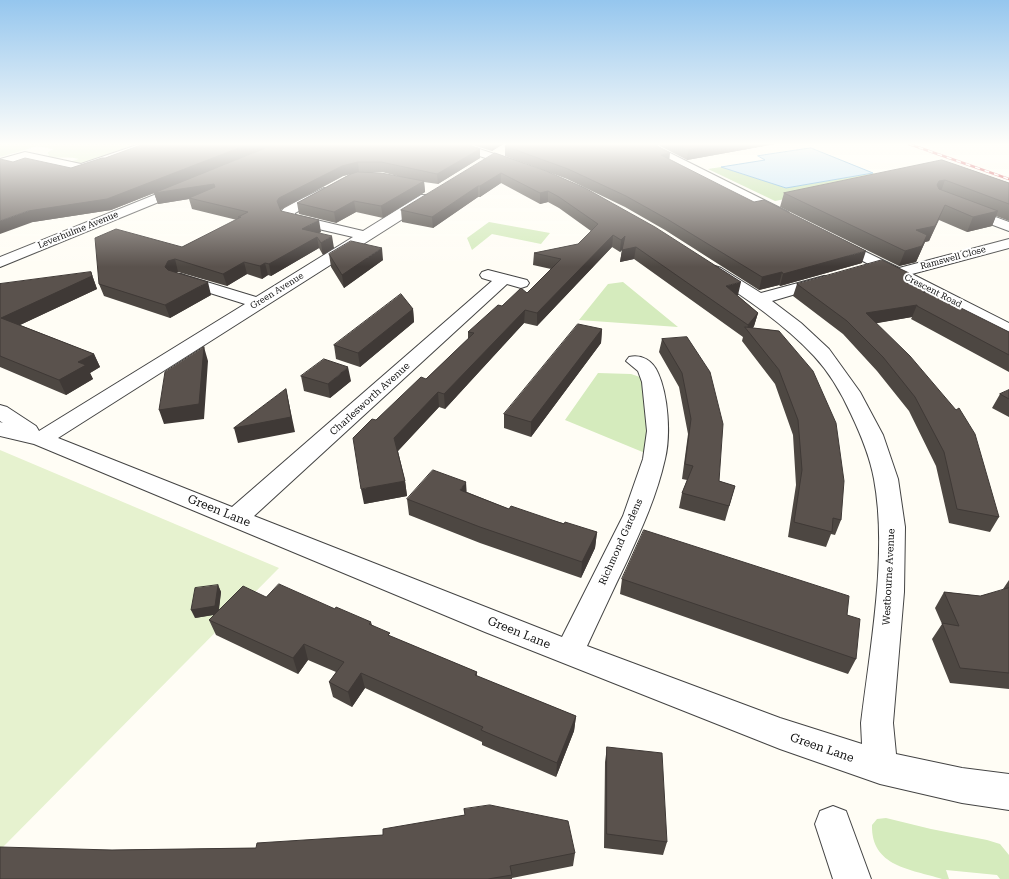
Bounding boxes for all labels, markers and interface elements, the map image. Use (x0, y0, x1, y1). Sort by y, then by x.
street label: Leverhulme Avenue (36, 209, 120, 251)
street label: Ramswell Close (919, 244, 987, 272)
street label: Green Avenue (248, 270, 306, 312)
street label: Crescent Road (903, 272, 963, 310)
street label: Charlesworth Avenue (328, 360, 412, 438)
street label: Green Lane (185, 492, 253, 530)
street label: Richmond Gardens (597, 497, 645, 587)
street label: Westbourne Avenue (880, 528, 898, 626)
street label: Green Lane (485, 614, 553, 652)
street label: Green Lane (788, 730, 856, 766)

